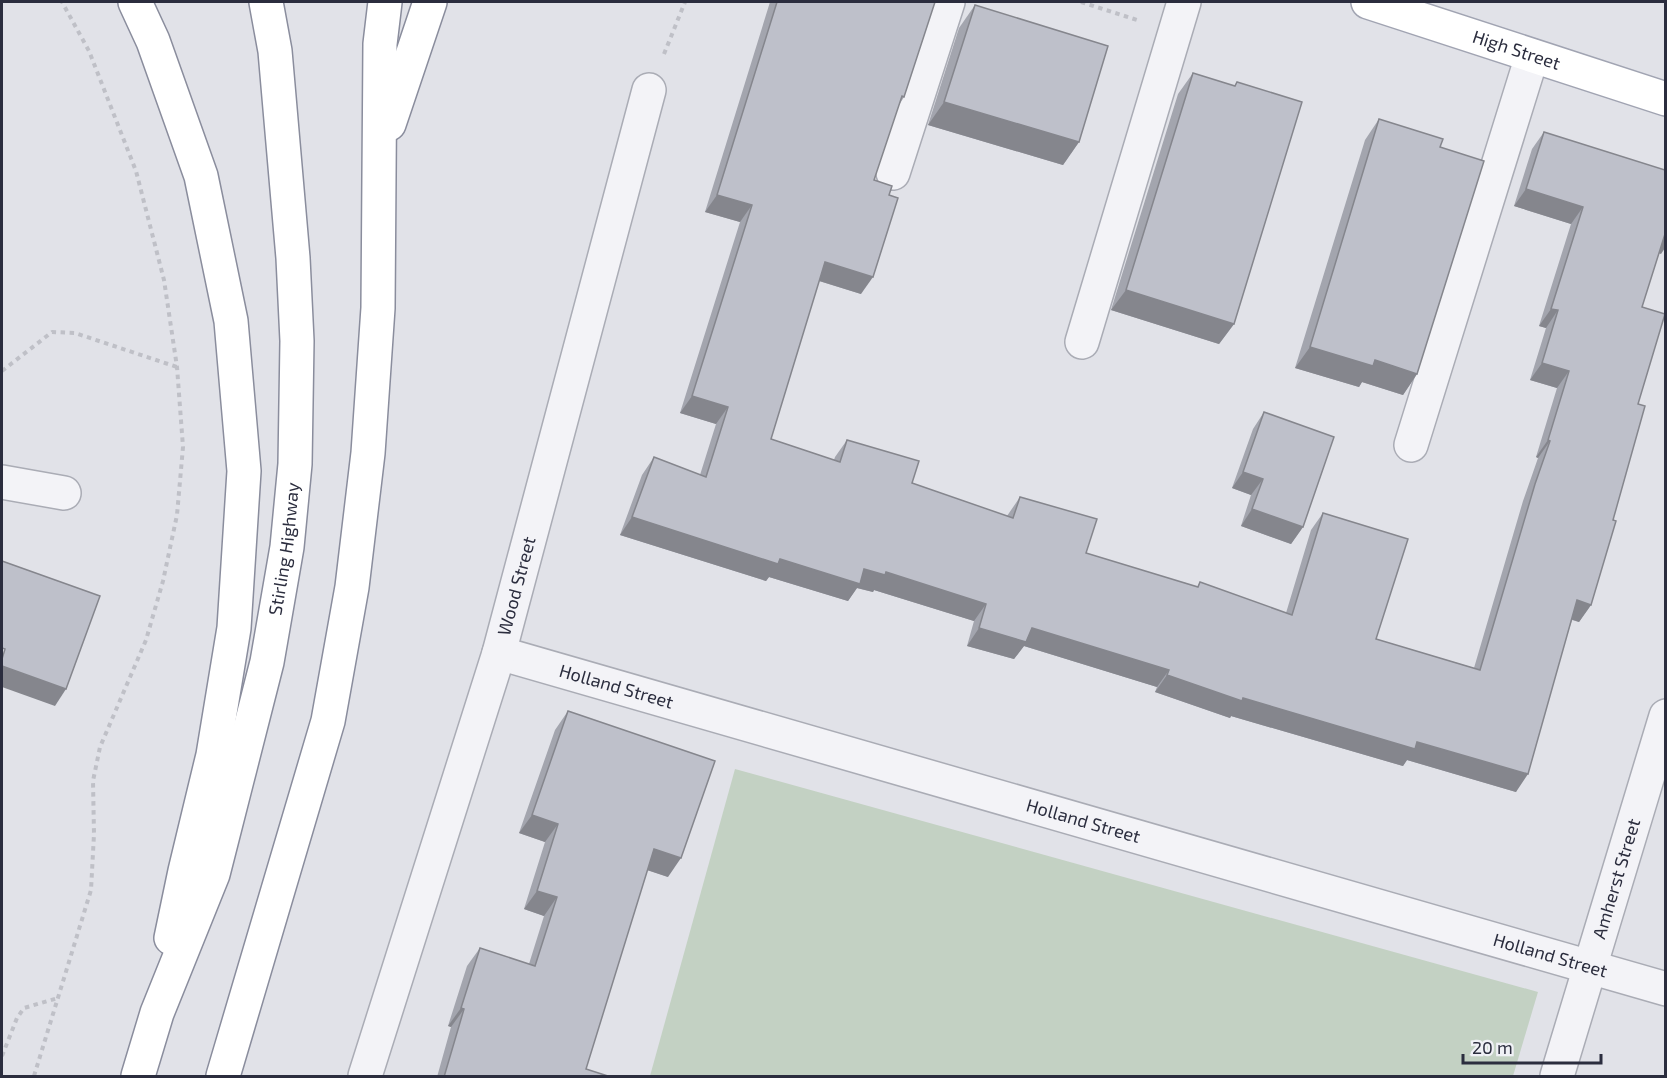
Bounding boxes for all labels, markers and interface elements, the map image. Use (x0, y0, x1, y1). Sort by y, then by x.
street label: High Street (1470, 25, 1563, 74)
street label: Stirling Highway (263, 481, 303, 617)
street label: Wood Street (492, 534, 540, 638)
street label: Holland Street (557, 659, 676, 713)
street label: Holland Street (1024, 793, 1143, 847)
street label: Amherst Street (1587, 816, 1644, 941)
street label: Holland Street (1491, 928, 1610, 982)
scale bar (1463, 1027, 1601, 1065)
text: 20 m (1472, 1036, 1513, 1058)

